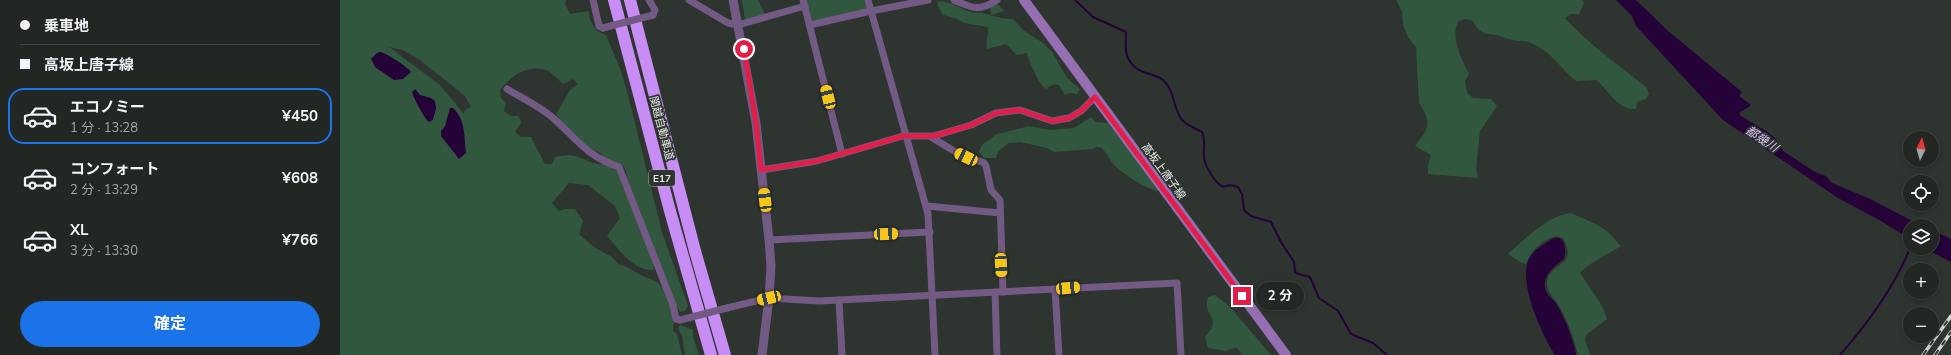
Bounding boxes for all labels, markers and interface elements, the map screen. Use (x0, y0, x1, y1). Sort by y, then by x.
text: 乗車地 (44, 16, 89, 36)
route start (735, 40, 753, 58)
text: 高坂上唐子線 (44, 55, 134, 75)
car (819, 84, 837, 110)
street label: 関越自動車道 (646, 94, 677, 162)
text: エコノミー (70, 97, 145, 117)
icon: car (22, 98, 58, 134)
text: ¥450 (282, 106, 318, 126)
text: 1 分 · 13:28 (70, 119, 138, 137)
water label: 都幾川 (1743, 122, 1783, 157)
north arrow (1903, 131, 1939, 167)
map controls (1903, 131, 1939, 343)
street label: 高坂上唐子線 (1138, 140, 1189, 202)
car (953, 146, 979, 168)
text: コンフォート (70, 159, 160, 179)
icon: car (22, 160, 58, 196)
text: ¥608 (282, 168, 318, 188)
road number: E17 (649, 170, 675, 186)
button: locate (1903, 175, 1939, 211)
text: 2 分 · 13:29 (70, 181, 138, 199)
car (758, 187, 772, 213)
button: layers (1903, 219, 1939, 255)
text: XL (70, 220, 89, 240)
icon: car (22, 222, 58, 258)
car (874, 227, 898, 241)
text: ¥766 (282, 230, 318, 250)
text: 3 分 · 13:30 (70, 242, 138, 260)
car (994, 253, 1008, 277)
button: + (1903, 263, 1939, 299)
car (1056, 281, 1080, 295)
callout: 2 分 (1256, 282, 1304, 310)
route end (1233, 287, 1251, 305)
text: 2 分 (1268, 287, 1292, 305)
car (756, 289, 782, 307)
button: 確定 (20, 301, 320, 347)
button: − (1903, 307, 1939, 343)

